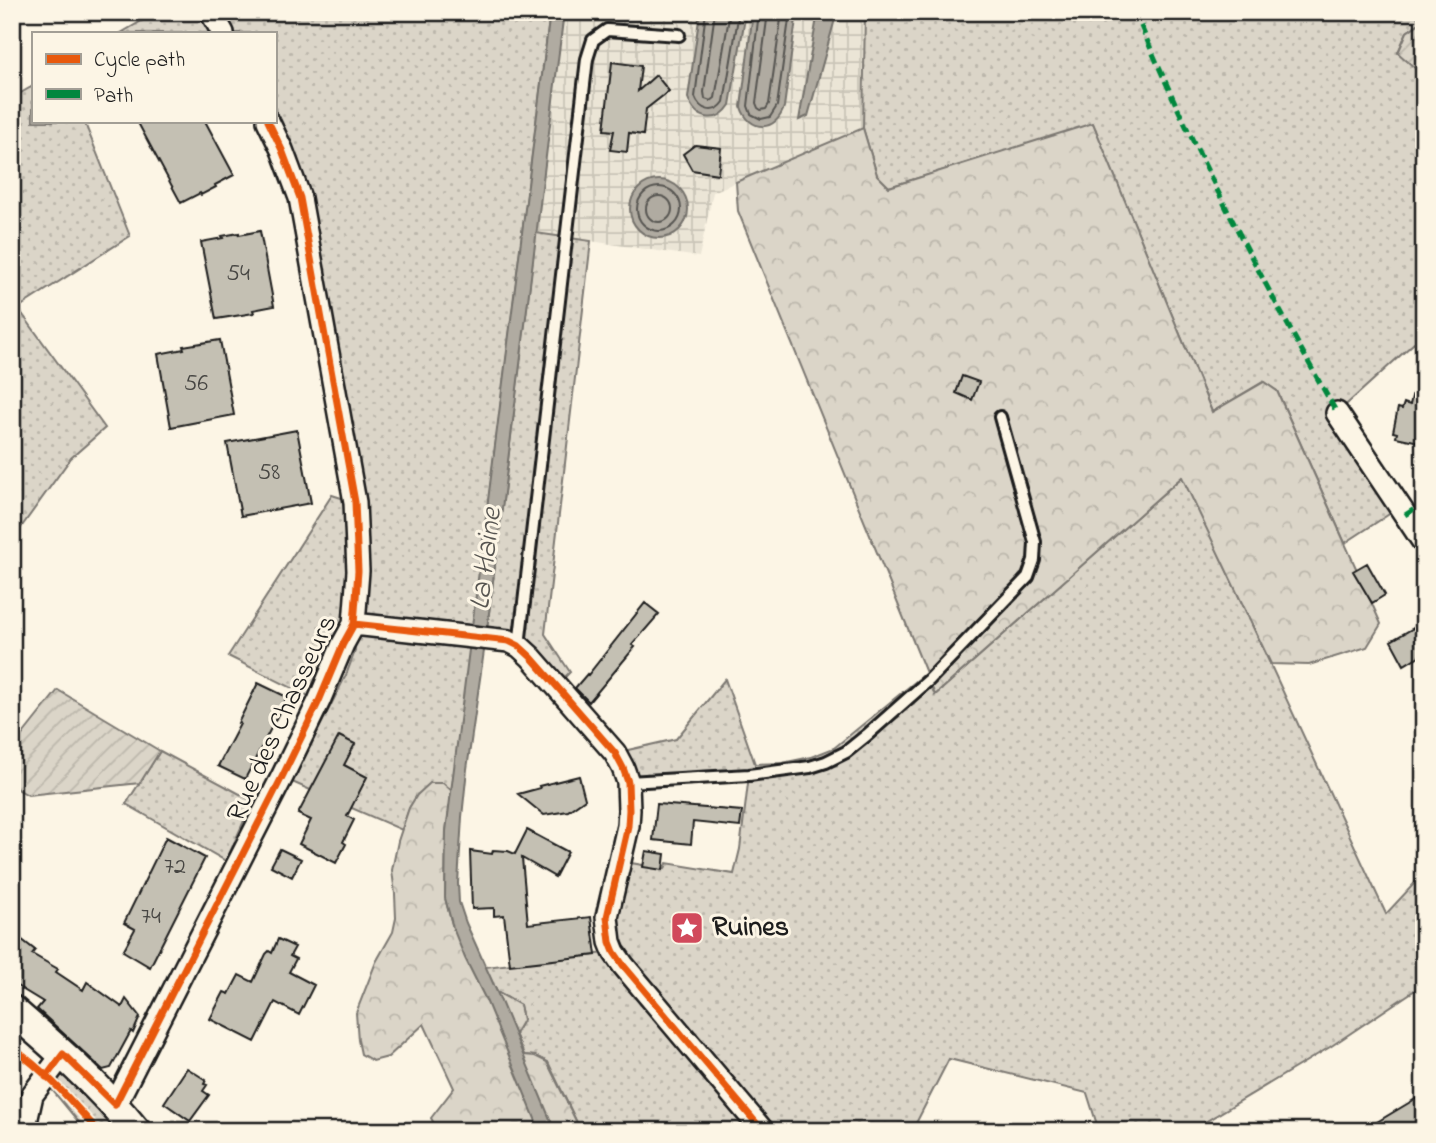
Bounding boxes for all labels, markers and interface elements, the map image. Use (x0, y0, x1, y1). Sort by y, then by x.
legend (32, 32, 276, 122)
text: Cycle path (94, 46, 185, 78)
text: Path (94, 82, 133, 112)
house number: 54 (226, 257, 250, 292)
house number: 56 (184, 367, 209, 402)
house number: 58 (258, 456, 280, 491)
water label: La Haine (459, 504, 515, 612)
street label: Rue des Chasseurs (217, 609, 349, 829)
house number: 72 (164, 850, 186, 885)
house number: 74 (141, 900, 161, 935)
place label: Ruines (712, 908, 789, 949)
place icon: Ruines (668, 909, 706, 947)

